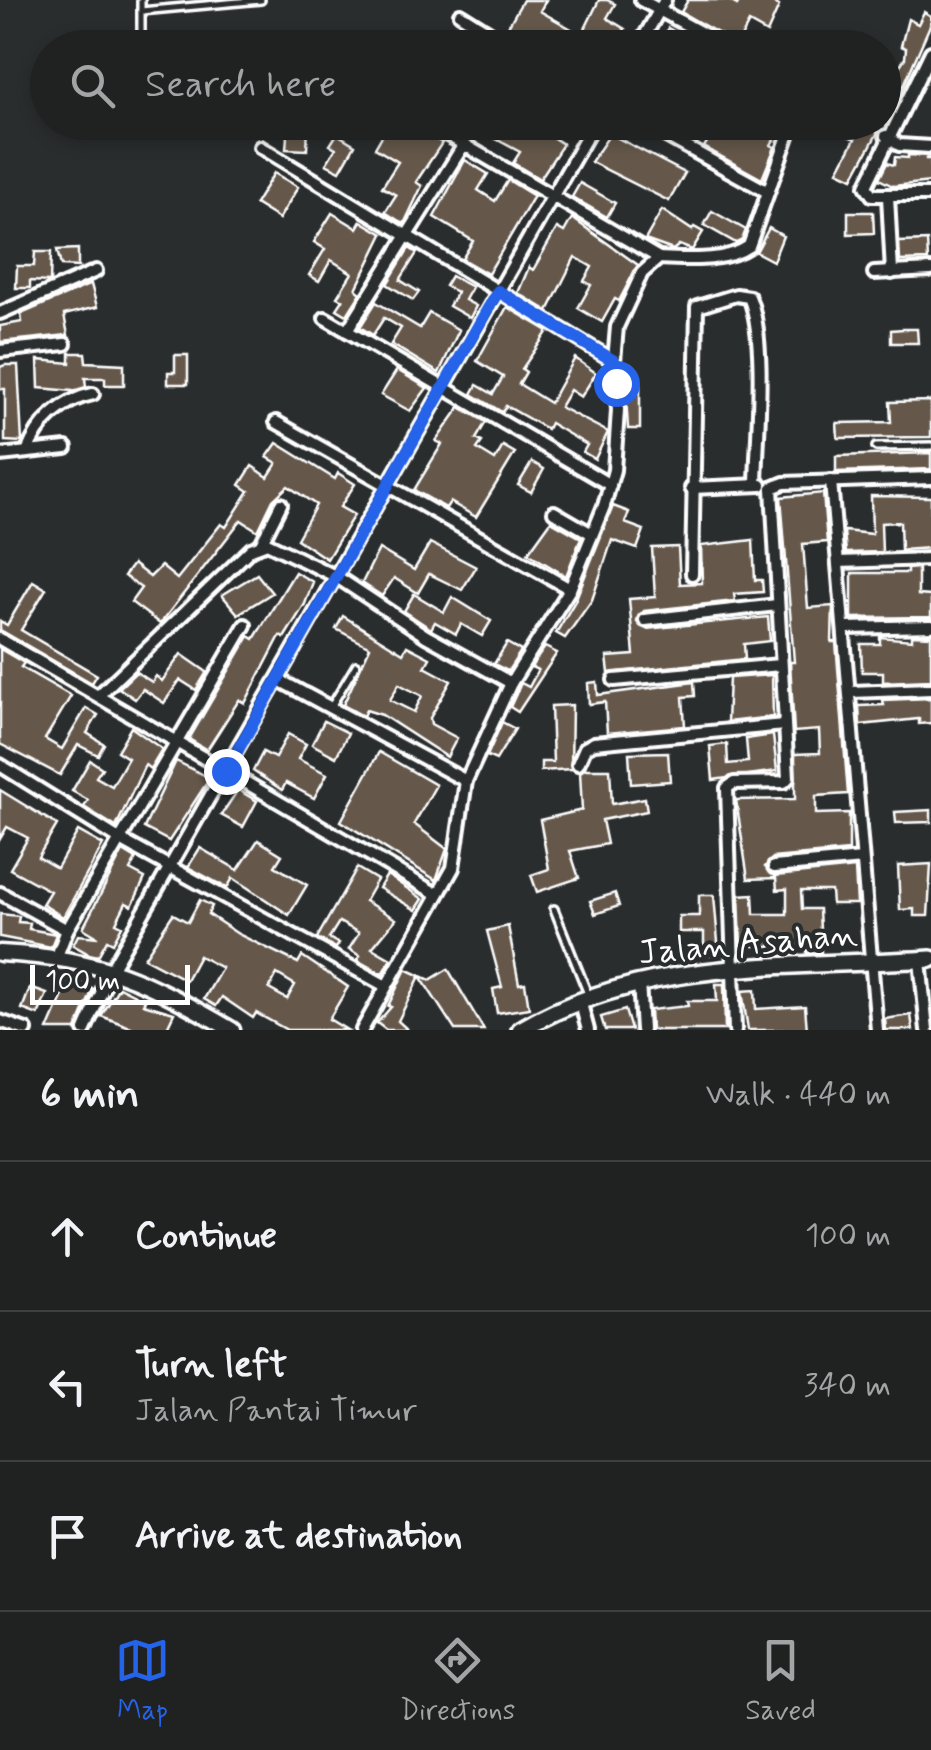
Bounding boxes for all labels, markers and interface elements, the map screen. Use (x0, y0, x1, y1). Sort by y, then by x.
search box (30, 30, 901, 140)
icon: search (65, 58, 120, 113)
text: Search here (145, 61, 336, 110)
route start (594, 361, 640, 407)
route end (204, 749, 250, 795)
street label: Jalan Asahan (637, 912, 859, 976)
scale bar (30, 960, 190, 1004)
text: 100 m (45, 964, 120, 1001)
text: 6 min (40, 1068, 139, 1123)
text: Walk · 440 m (706, 1074, 891, 1116)
icon: ahead (40, 1209, 95, 1264)
text: Continue (135, 1212, 277, 1261)
text: 100 m (805, 1215, 891, 1257)
text: Turn left (135, 1341, 287, 1390)
icon: left (40, 1359, 95, 1414)
text: 340 m (804, 1365, 891, 1407)
text: Jalan Pantai Timur (135, 1390, 417, 1432)
icon: arrive (40, 1509, 95, 1564)
text: Arrive at destination (135, 1512, 462, 1561)
tab: Map (115, 1633, 170, 1730)
tab: Directions (400, 1633, 515, 1730)
tab: Saved (745, 1633, 816, 1730)

